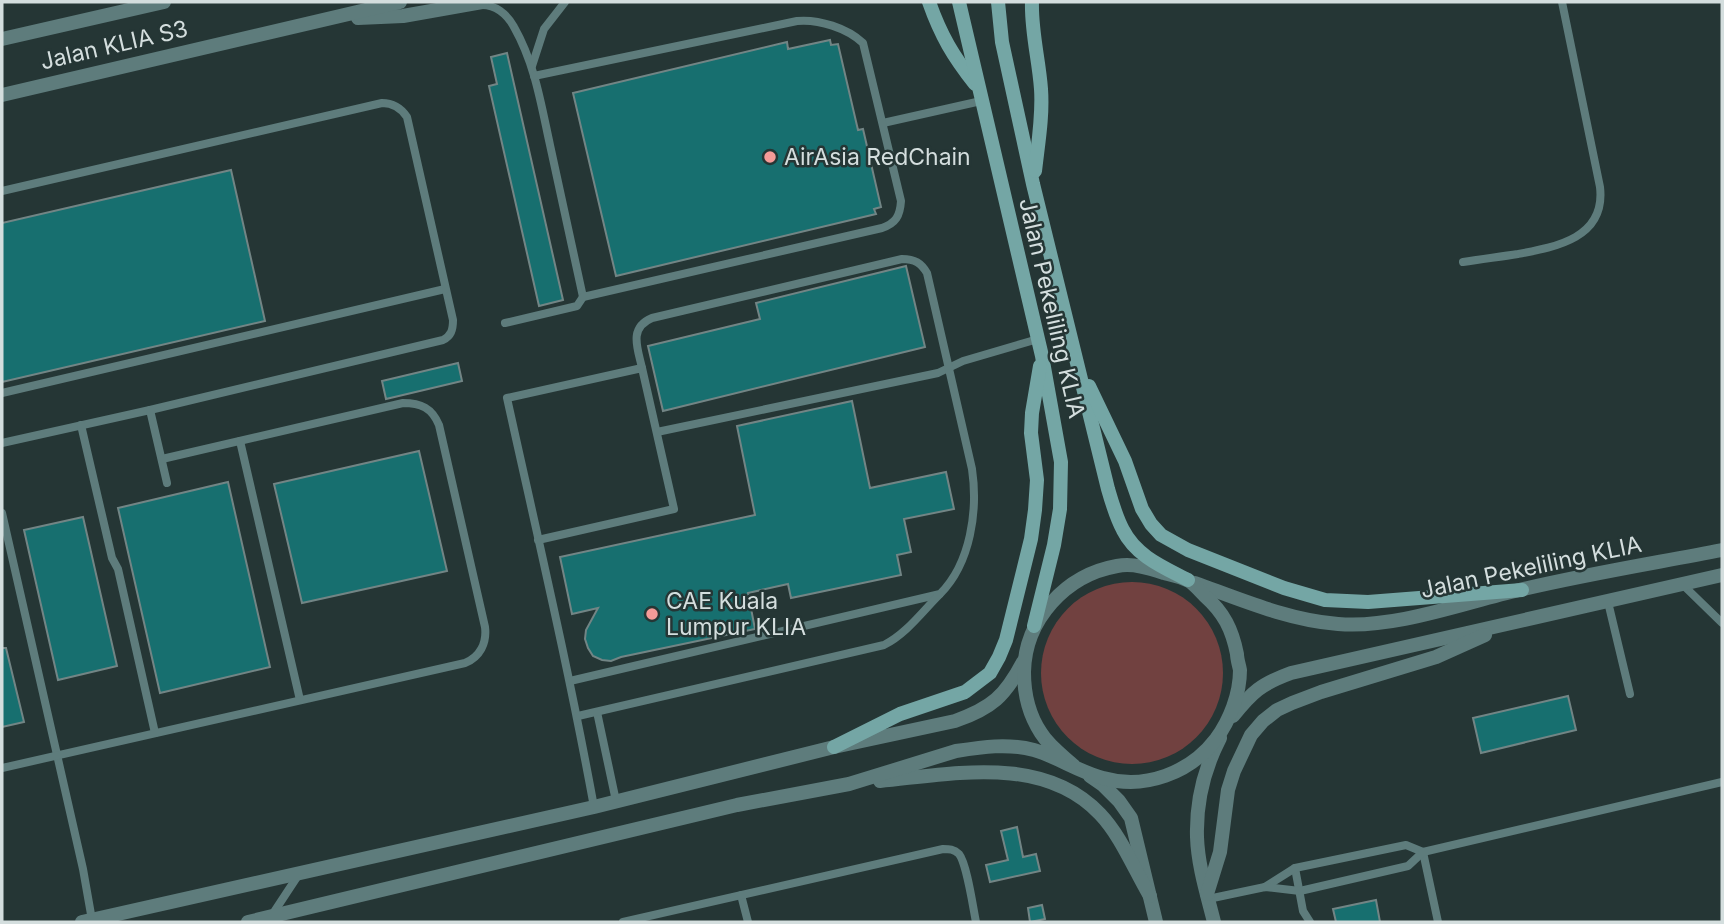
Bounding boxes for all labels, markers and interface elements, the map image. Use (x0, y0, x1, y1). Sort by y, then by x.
street label: Jalan KLIA S3 (38, 14, 190, 76)
place label: AirAsia RedChain (784, 143, 971, 171)
marker: AirAsia RedChain (762, 149, 778, 165)
street label: Jalan Pekeliling KLIA (1013, 195, 1091, 421)
street label: Jalan Pekeliling KLIA (1418, 530, 1644, 604)
place label: CAE Kuala Lumpur KLIA (666, 587, 806, 641)
marker: CAE Kuala Lumpur KLIA (644, 606, 660, 622)

